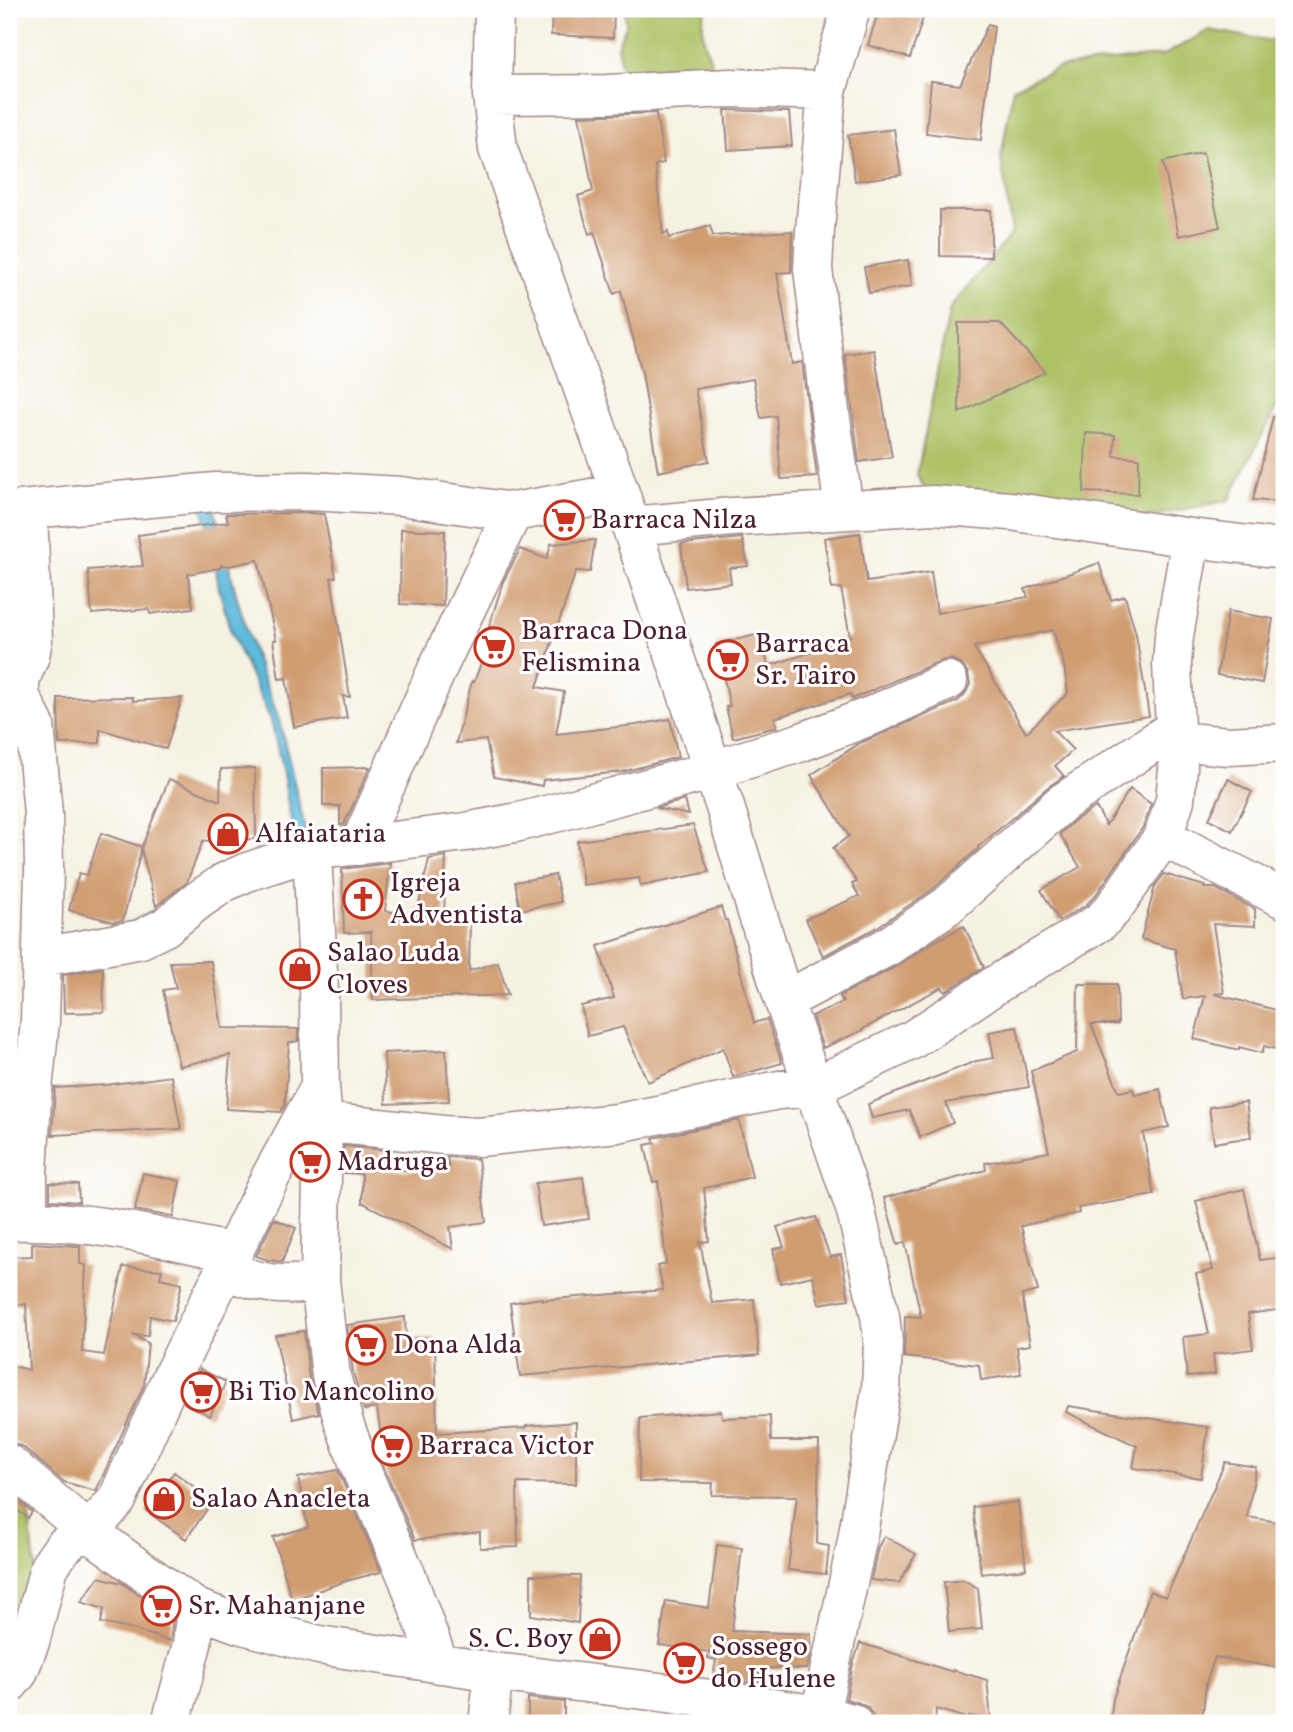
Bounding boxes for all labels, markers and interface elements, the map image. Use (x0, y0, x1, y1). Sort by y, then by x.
supermarket icon: Barraca Nilza (543, 499, 585, 541)
place label: Barraca Nilza (591, 501, 757, 540)
place label: Barraca Dona Felismina (521, 612, 688, 683)
place label: Barraca Sr. Tairo (755, 625, 856, 696)
supermarket icon: Barraca Dona Felismina (473, 626, 515, 668)
supermarket icon: Barraca Sr. Tairo (707, 639, 749, 681)
shop icon: Alfaiataria (207, 813, 249, 855)
place label: Alfaiataria (255, 815, 386, 854)
place label: Igreja Adventista (390, 864, 523, 935)
church icon: Igreja Adventista (342, 878, 384, 920)
place label: Salao Luda Cloves (327, 934, 460, 1005)
shop icon: Salao Luda Cloves (279, 948, 321, 990)
supermarket icon: Madruga (289, 1141, 331, 1183)
place label: Madruga (337, 1143, 449, 1182)
supermarket icon: Dona Alda (345, 1324, 387, 1366)
place label: Dona Alda (393, 1326, 522, 1365)
supermarket icon: Bi Tio Mancolino (180, 1371, 222, 1413)
place label: Bi Tio Mancolino (228, 1373, 435, 1412)
supermarket icon: Barraca Victor (371, 1425, 413, 1467)
place label: Barraca Victor (419, 1427, 594, 1466)
shop icon: Salao Anacleta (143, 1478, 185, 1520)
place label: Salao Anacleta (191, 1480, 371, 1519)
supermarket icon: Sr. Mahanjane (140, 1585, 182, 1627)
place label: Sr. Mahanjane (188, 1587, 366, 1626)
shop icon: S. C. Boy (579, 1618, 621, 1660)
place label: S. C. Boy (468, 1620, 573, 1659)
place label: Sossego do Hulene (711, 1628, 836, 1699)
supermarket icon: Sossego do Hulene (663, 1642, 705, 1684)

